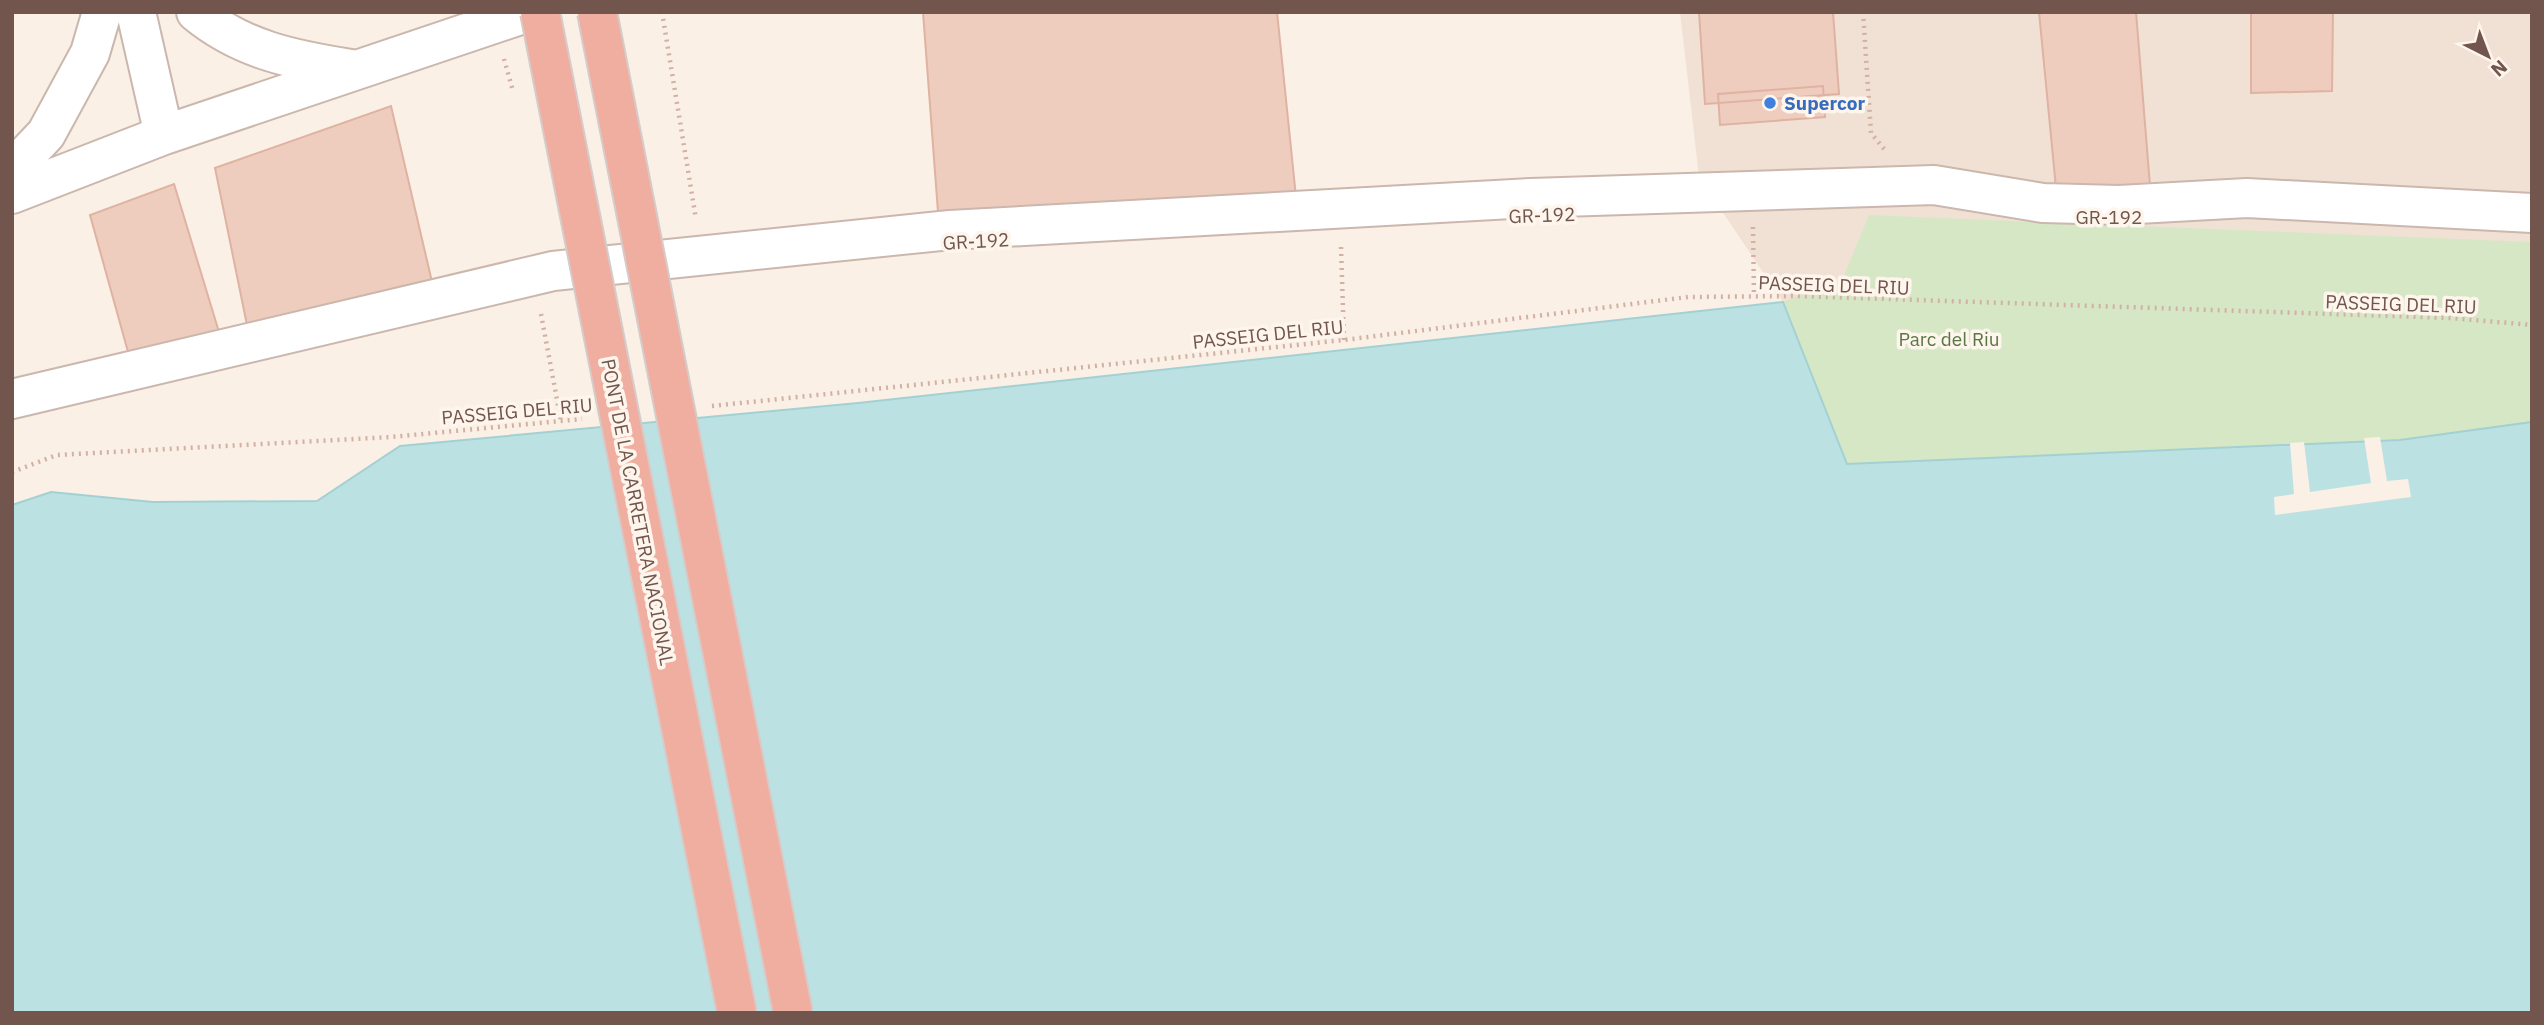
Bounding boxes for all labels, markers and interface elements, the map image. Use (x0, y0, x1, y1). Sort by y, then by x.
north arrow (2453, 21, 2523, 91)
text: N (2486, 55, 2513, 82)
place label: Supercor (1784, 91, 1865, 115)
marker: Supercor (1762, 95, 1778, 111)
street label: GR-192 (1508, 202, 1576, 228)
street label: GR-192 (2076, 205, 2142, 229)
street label: GR-192 (942, 227, 1010, 255)
street label: PASSEIG DEL RIU (1758, 270, 1910, 300)
street label: PASSEIG DEL RIU (2325, 289, 2477, 319)
street label: PASSEIG DEL RIU (1191, 314, 1345, 354)
park label: Parc del Riu (1898, 327, 2000, 351)
street label: PONT DE LA CARRETERA NACIONAL (596, 357, 680, 667)
street label: PASSEIG DEL RIU (440, 392, 594, 430)

